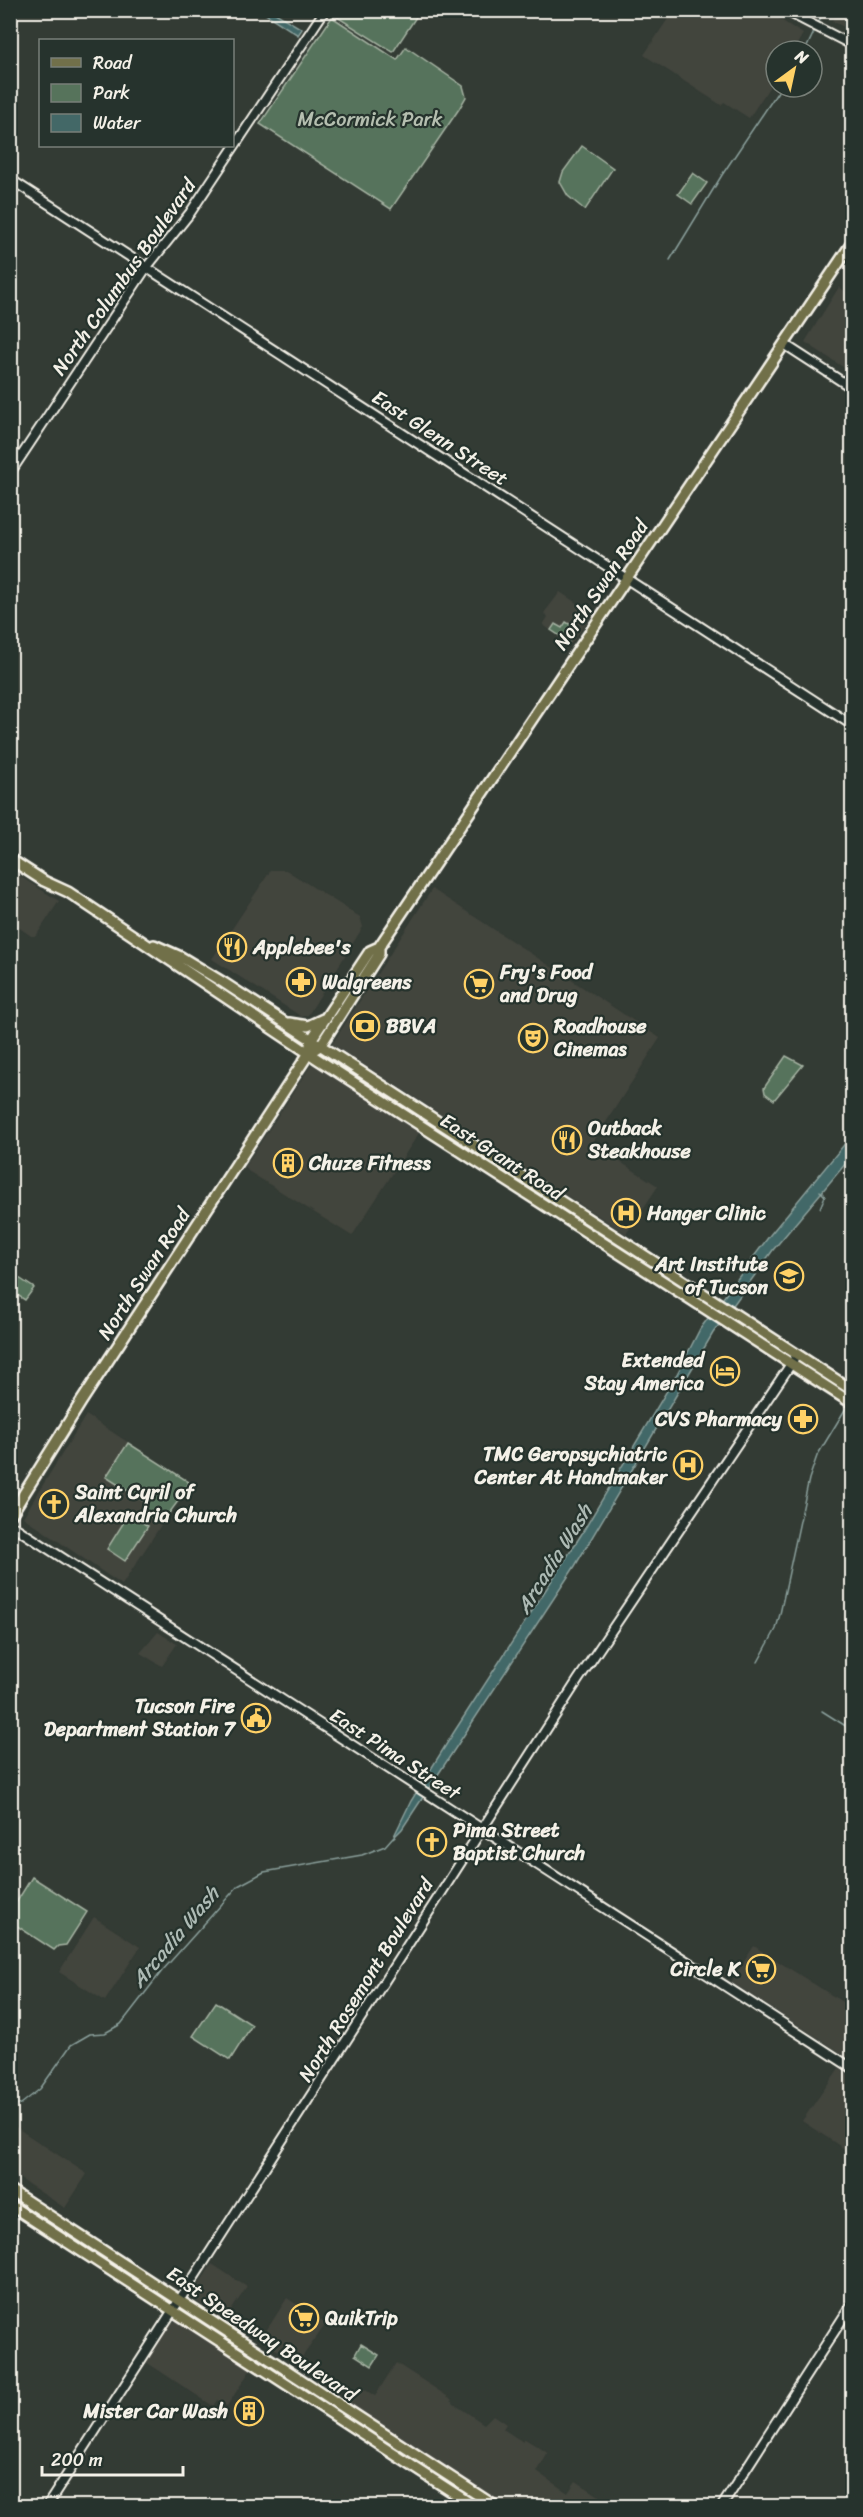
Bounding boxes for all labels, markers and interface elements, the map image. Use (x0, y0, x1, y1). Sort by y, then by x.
legend (39, 39, 234, 147)
north arrow (764, 39, 824, 99)
text: N (789, 41, 815, 73)
text: Road (93, 47, 133, 79)
text: Park (93, 77, 130, 109)
park label: McCormick Park (298, 102, 443, 137)
text: Water (93, 107, 142, 139)
street label: North Columbus Boulevard (42, 170, 206, 383)
street label: East Glenn Street (364, 380, 516, 496)
street label: North Swan Road (544, 511, 659, 658)
place label: Applebee's (252, 930, 352, 965)
restaurant icon: Applebee's (216, 931, 248, 963)
place label: Fry's Food and Drug (499, 955, 595, 1013)
place label: Walgreens (322, 965, 412, 1000)
pharmacy icon: Walgreens (285, 966, 317, 998)
supermarket icon: Fry's Food and Drug (463, 968, 495, 1000)
place label: BBVA (386, 1009, 436, 1044)
place label: Roadhouse Cinemas (553, 1009, 647, 1067)
bank icon: BBVA (349, 1010, 381, 1042)
theatre icon: Roadhouse Cinemas (517, 1022, 549, 1054)
street label: East Grant Road (433, 1104, 572, 1211)
place label: Outback Steakhouse (587, 1111, 692, 1169)
restaurant icon: Outback Steakhouse (551, 1124, 583, 1156)
place label: Chuze Fitness (308, 1146, 431, 1181)
building icon: Chuze Fitness (272, 1147, 304, 1179)
place label: Hanger Clinic (646, 1196, 767, 1231)
hospital icon: Hanger Clinic (610, 1197, 642, 1229)
street label: North Swan Road (88, 1200, 201, 1347)
place label: Art Institute of Tucson (654, 1247, 768, 1305)
school or university icon: Art Institute of Tucson (773, 1260, 805, 1292)
place label: Extended Stay America (584, 1343, 705, 1401)
hotel icon: Extended Stay America (709, 1355, 741, 1387)
place label: CVS Pharmacy (654, 1402, 783, 1437)
pharmacy icon: CVS Pharmacy (787, 1403, 819, 1435)
place label: TMC Geropsychiatric Center At Handmaker (474, 1437, 669, 1495)
hospital icon: TMC Geropsychiatric Center At Handmaker (672, 1449, 704, 1481)
place label: Saint Cyril of Alexandria Church (74, 1475, 238, 1533)
church icon: Saint Cyril of Alexandria Church (38, 1488, 70, 1520)
water label: Arcadia Wash (505, 1495, 604, 1622)
place label: Tucson Fire Department Station 7 (44, 1689, 237, 1747)
street label: East Pima Street (322, 1698, 468, 1810)
public building icon: Tucson Fire Department Station 7 (240, 1702, 272, 1734)
place label: Pima Street Baptist Church (453, 1813, 585, 1871)
church icon: Pima Street Baptist Church (416, 1826, 448, 1858)
street label: North Rosemont Boulevard (289, 1870, 444, 2089)
water label: Arcadia Wash (120, 1876, 231, 1997)
place label: Circle K (669, 1952, 742, 1987)
supermarket icon: Circle K (745, 1953, 777, 1985)
street label: East Speedway Boulevard (159, 2257, 366, 2412)
place label: QuikTrip (325, 2301, 398, 2336)
supermarket icon: QuikTrip (288, 2302, 320, 2334)
place label: Mister Car Wash (82, 2394, 229, 2429)
building icon: Mister Car Wash (233, 2395, 265, 2427)
scale bar (42, 2439, 183, 2477)
text: 200 m (51, 2444, 103, 2476)

